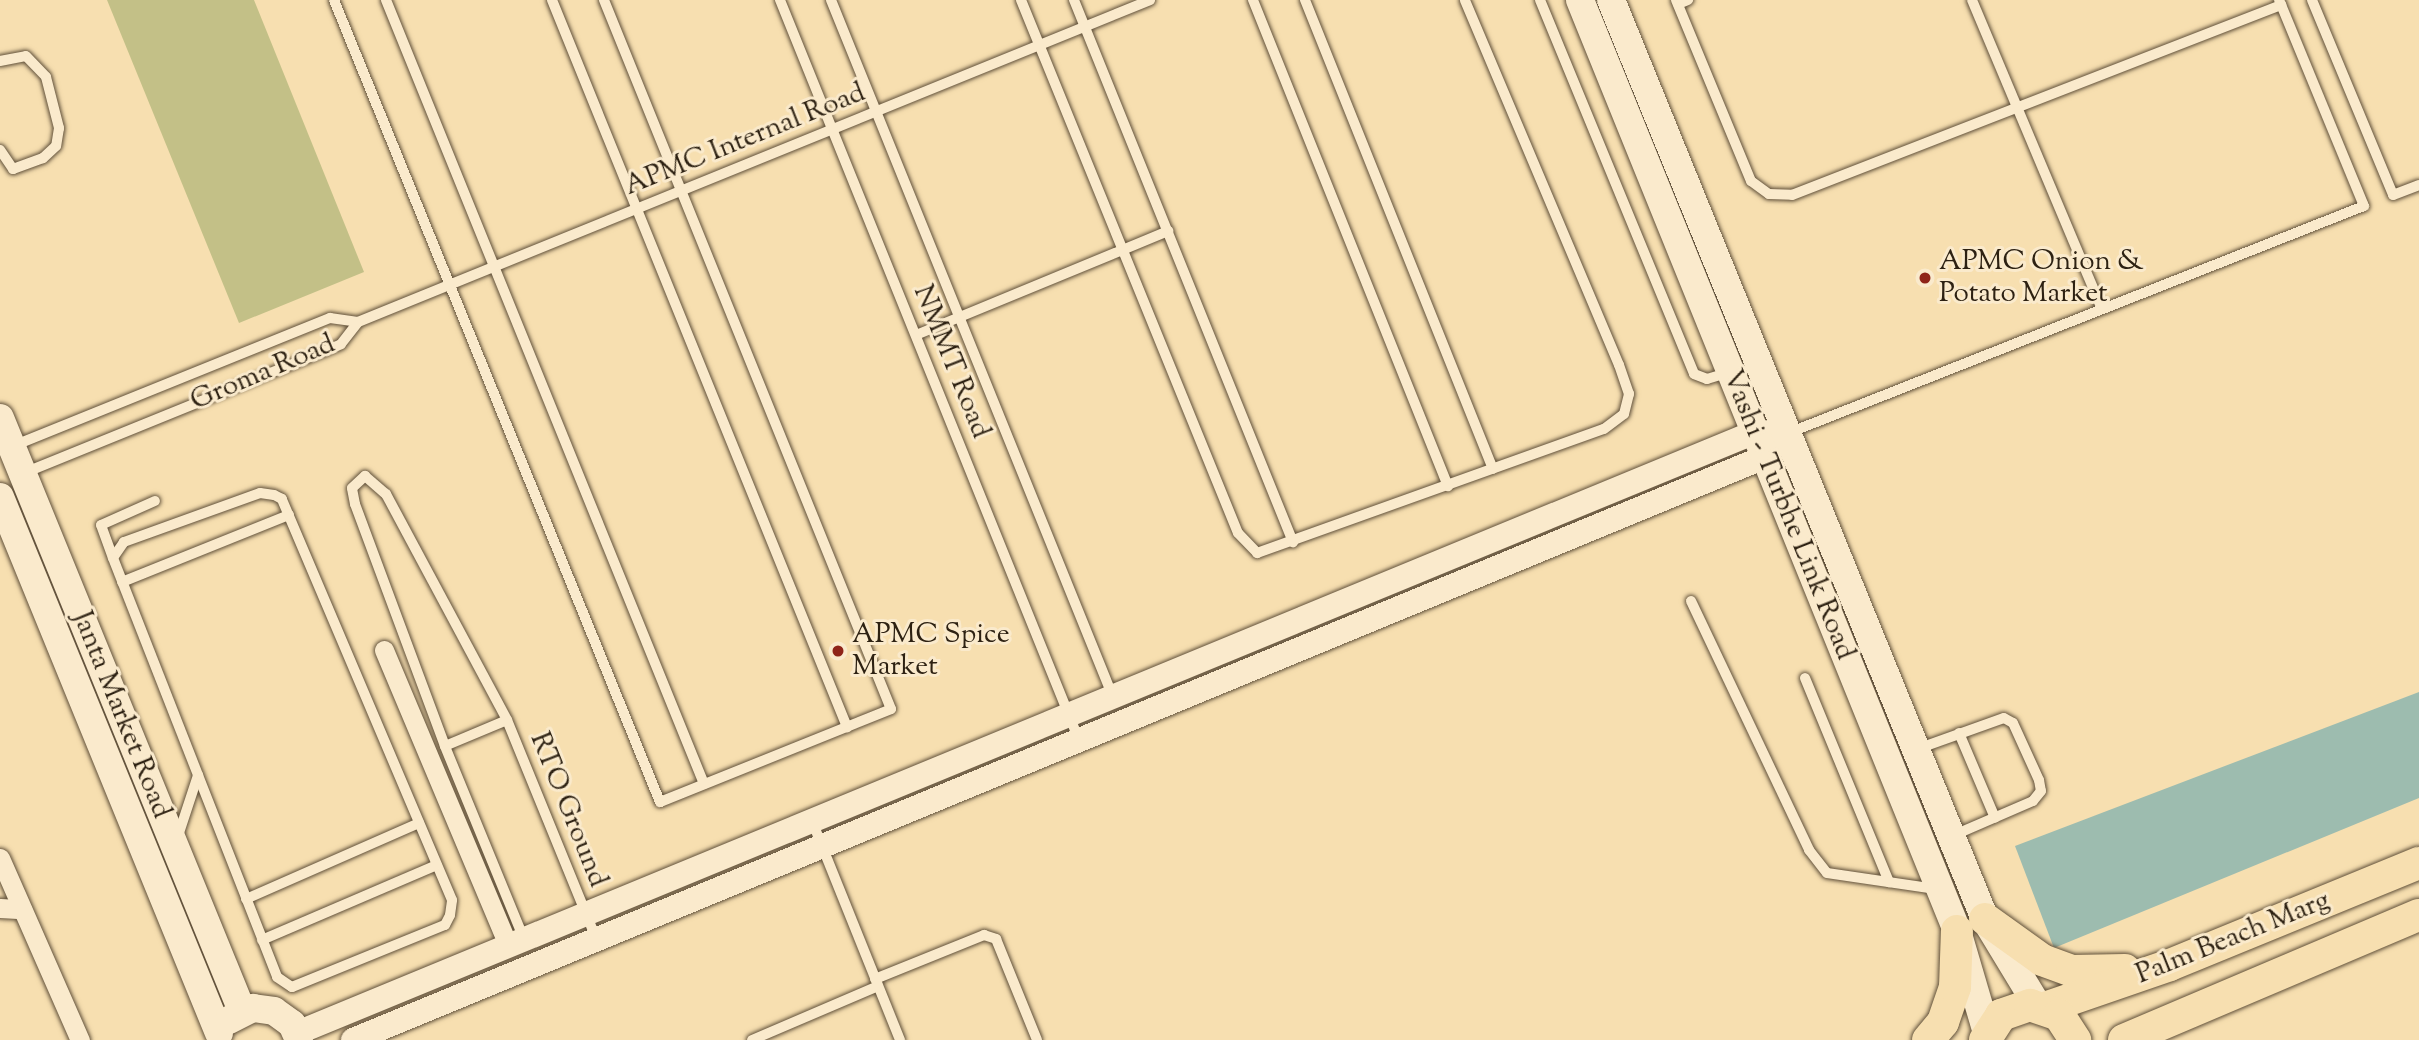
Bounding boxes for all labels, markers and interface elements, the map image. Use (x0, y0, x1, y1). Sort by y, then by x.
street label: APMC Internal Road (620, 76, 870, 204)
place label: APMC Onion & Potato Market (1939, 245, 2144, 311)
marker: APMC Onion & Potato Market (1917, 270, 1933, 286)
street label: NMMT Road (905, 280, 997, 444)
street label: Groma Road (186, 328, 340, 418)
street label: Vashi - Turbhe Link Road (1714, 365, 1862, 665)
street label: Janta Market Road (64, 606, 178, 824)
place label: APMC Spice Market (852, 618, 1010, 684)
marker: APMC Spice Market (830, 643, 846, 659)
street label: RTO Ground (522, 728, 614, 892)
street label: Palm Beach Marg (2131, 884, 2335, 992)

